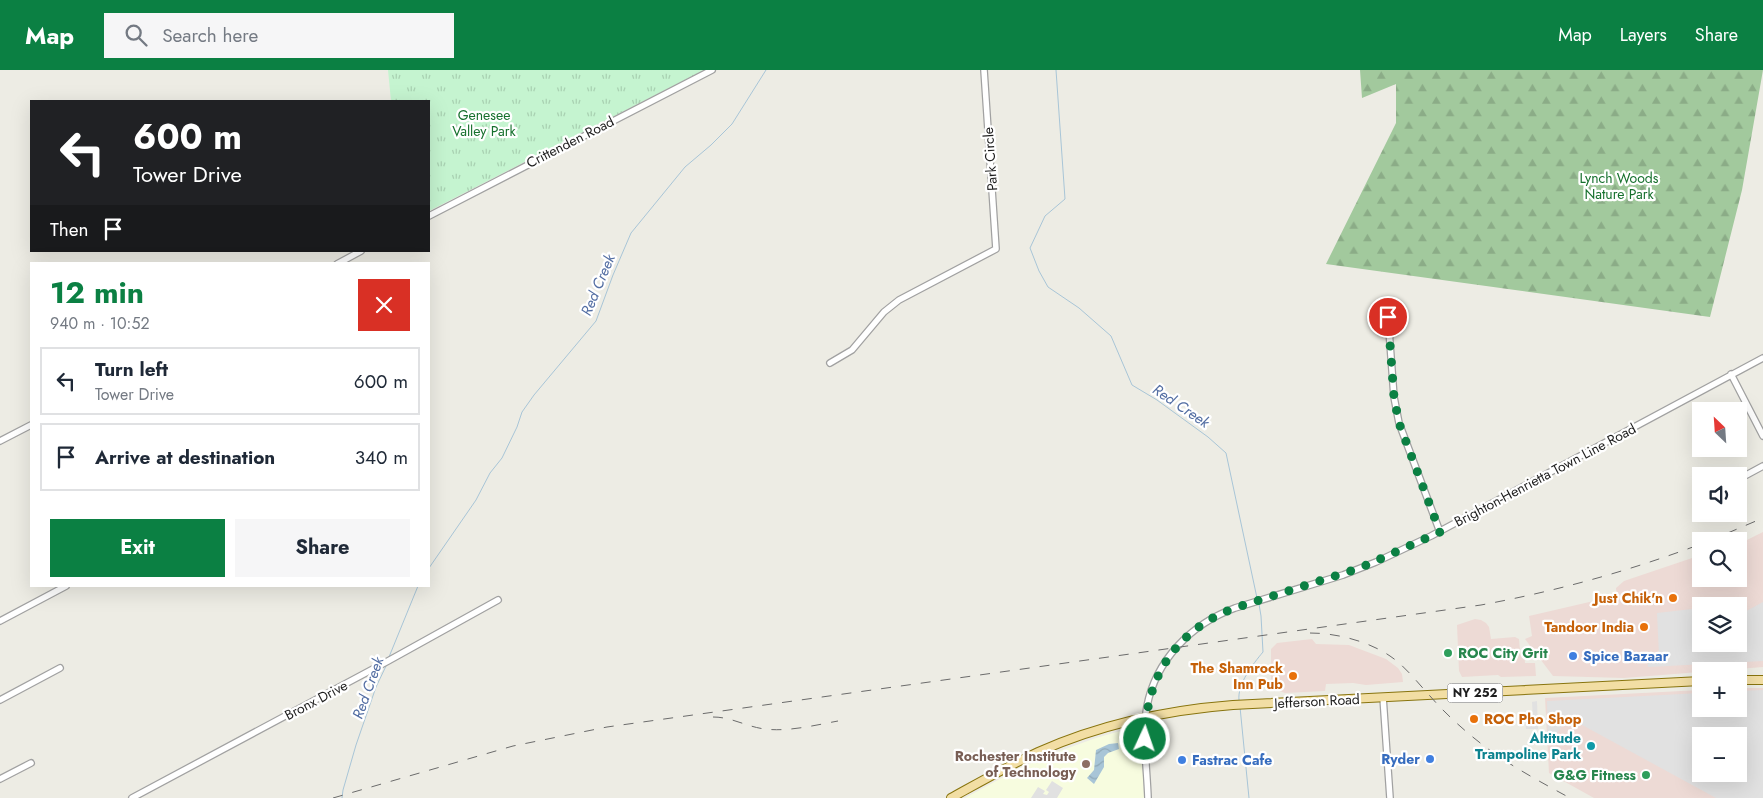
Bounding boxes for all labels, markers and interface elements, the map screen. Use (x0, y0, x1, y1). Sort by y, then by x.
search box (104, 13, 454, 58)
text: Map (25, 18, 74, 53)
icon: search (122, 21, 150, 49)
text: Search here (162, 22, 258, 49)
text: Map (1558, 22, 1592, 48)
text: Layers (1620, 22, 1667, 48)
text: Share (1695, 22, 1738, 48)
park label: Genesee Valley Park (452, 105, 516, 141)
street label: Crittenden Road (523, 111, 617, 173)
text: 600 m (133, 112, 242, 162)
icon: left (50, 120, 115, 185)
street label: Park Circle (978, 126, 1002, 192)
text: Tower Drive (133, 158, 242, 190)
park label: Lynch Woods Nature Park (1579, 168, 1659, 204)
icon: arrive (99, 215, 127, 243)
text: Then (50, 216, 89, 243)
water label: Red Creek (575, 250, 621, 319)
text: 12 min (50, 271, 144, 314)
button: close (358, 279, 410, 331)
pin (1367, 296, 1409, 338)
icon: arrive (1374, 303, 1402, 331)
text: 940 m · 10:52 (50, 312, 150, 335)
text: Turn left (95, 356, 168, 383)
icon: left (52, 367, 80, 395)
text: 600 m (354, 368, 408, 395)
water label: Red Creek (1148, 379, 1214, 434)
text: Tower Drive (95, 383, 174, 406)
north arrow (1692, 402, 1748, 458)
map controls (1692, 402, 1747, 782)
street label: Brighton-Henrietta Town Line Road (1451, 418, 1639, 532)
icon: arrive (52, 443, 80, 471)
text: Arrive at destination (95, 444, 275, 471)
text: 340 m (355, 444, 408, 471)
button: sound (1692, 467, 1747, 522)
button: Exit (50, 519, 225, 577)
button: Share (235, 519, 410, 577)
button: search (1692, 532, 1747, 587)
place label: Just Chik'n (1591, 588, 1663, 608)
marker: Just Chik'n (1667, 592, 1679, 604)
button: layers (1692, 597, 1747, 652)
place label: Tandoor India (1544, 617, 1634, 637)
marker: Tandoor India (1638, 621, 1650, 633)
place label: ROC City Grit (1458, 643, 1548, 663)
place label: Spice Bazaar (1583, 646, 1669, 666)
marker: ROC City Grit (1442, 647, 1454, 659)
marker: Spice Bazaar (1567, 650, 1579, 662)
water label: Red Creek (347, 653, 390, 722)
place label: The Shamrock Inn Pub (1190, 658, 1283, 694)
button: + (1692, 662, 1747, 717)
marker: The Shamrock Inn Pub (1287, 670, 1299, 682)
street label: Bronx Drive (281, 675, 351, 725)
road number: NY 252 (1448, 684, 1502, 702)
street label: Jefferson Road (1272, 689, 1360, 713)
place label: ROC Pho Shop (1484, 709, 1582, 729)
position arrow (1118, 712, 1170, 764)
marker: ROC Pho Shop (1468, 713, 1480, 725)
button: − (1692, 727, 1747, 782)
place label: Altitude Trampoline Park (1475, 728, 1581, 764)
marker: Altitude Trampoline Park (1585, 740, 1597, 752)
place label: Rochester Institute of Technology (955, 746, 1077, 782)
place label: Ryder (1381, 749, 1420, 769)
place label: Fastrac Cafe (1192, 750, 1272, 770)
marker: Ryder (1424, 753, 1436, 765)
marker: Fastrac Cafe (1176, 754, 1188, 766)
marker: Rochester Institute of Technology (1080, 758, 1092, 770)
place label: G&G Fitness (1554, 765, 1637, 785)
marker: G&G Fitness (1640, 769, 1652, 781)

